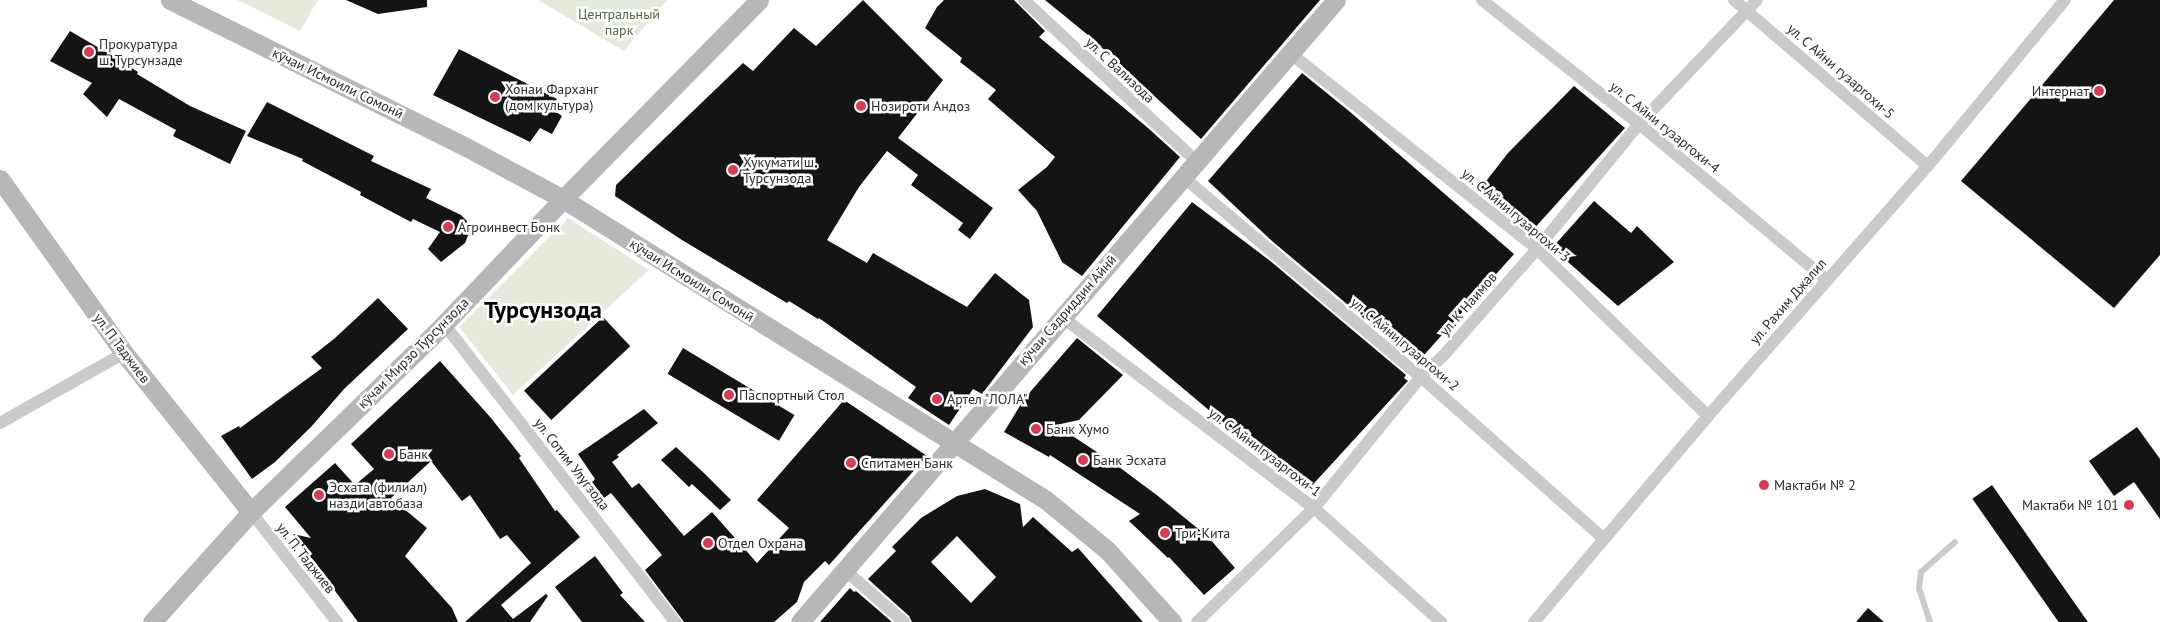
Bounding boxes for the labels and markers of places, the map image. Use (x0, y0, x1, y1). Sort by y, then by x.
place label: Прокуратура ш. Турсунзаде (99, 36, 184, 68)
marker: Прокуратура ш. Турсунзаде (83, 46, 95, 58)
place label: Хонаи Фарханг (дом культура) (505, 81, 598, 114)
place label: Интернат (2032, 83, 2089, 99)
marker: Интернат (2093, 85, 2105, 97)
marker: Хонаи Фарханг (дом культура) (489, 91, 501, 103)
place label: Нозироти Андоз (871, 98, 971, 114)
marker: Нозироти Андоз (855, 100, 867, 112)
place label: Хукумати ш. Турсунзода (743, 154, 817, 186)
marker: Хукумати ш. Турсунзода (727, 164, 739, 176)
place label: Агроинвест Бонк (458, 219, 560, 235)
marker: Агроинвест Бонк (442, 221, 454, 233)
place label: Паспортный Стол (739, 387, 845, 403)
marker: Паспортный Стол (723, 389, 735, 401)
place label: Артел "ЛОЛА" (947, 391, 1028, 407)
marker: Артел "ЛОЛА" (931, 393, 943, 405)
place label: Банк Хумо (1046, 421, 1110, 437)
marker: Банк Хумо (1030, 423, 1042, 435)
place label: Банк (399, 446, 428, 462)
marker: Банк (383, 448, 395, 460)
place label: Банк Эсхата (1093, 452, 1166, 468)
marker: Банк Эсхата (1077, 454, 1089, 466)
place label: Спитамен Банк (861, 455, 953, 471)
marker: Спитамен Банк (845, 457, 857, 469)
place label: Мактаби № 2 (1774, 477, 1856, 493)
place label: Эсхата (филиал) назди автобаза (329, 479, 427, 512)
marker: Мактаби № 2 (1758, 479, 1770, 491)
marker: Эсхата (филиал) назди автобаза (313, 489, 325, 501)
place label: Мактаби № 101 (2022, 497, 2119, 513)
marker: Мактаби № 101 (2123, 499, 2135, 511)
place label: Три-Кита (1175, 525, 1230, 541)
marker: Три-Кита (1159, 527, 1171, 539)
place label: Отдел Охрана (718, 535, 803, 551)
marker: Отдел Охрана (702, 537, 714, 549)

